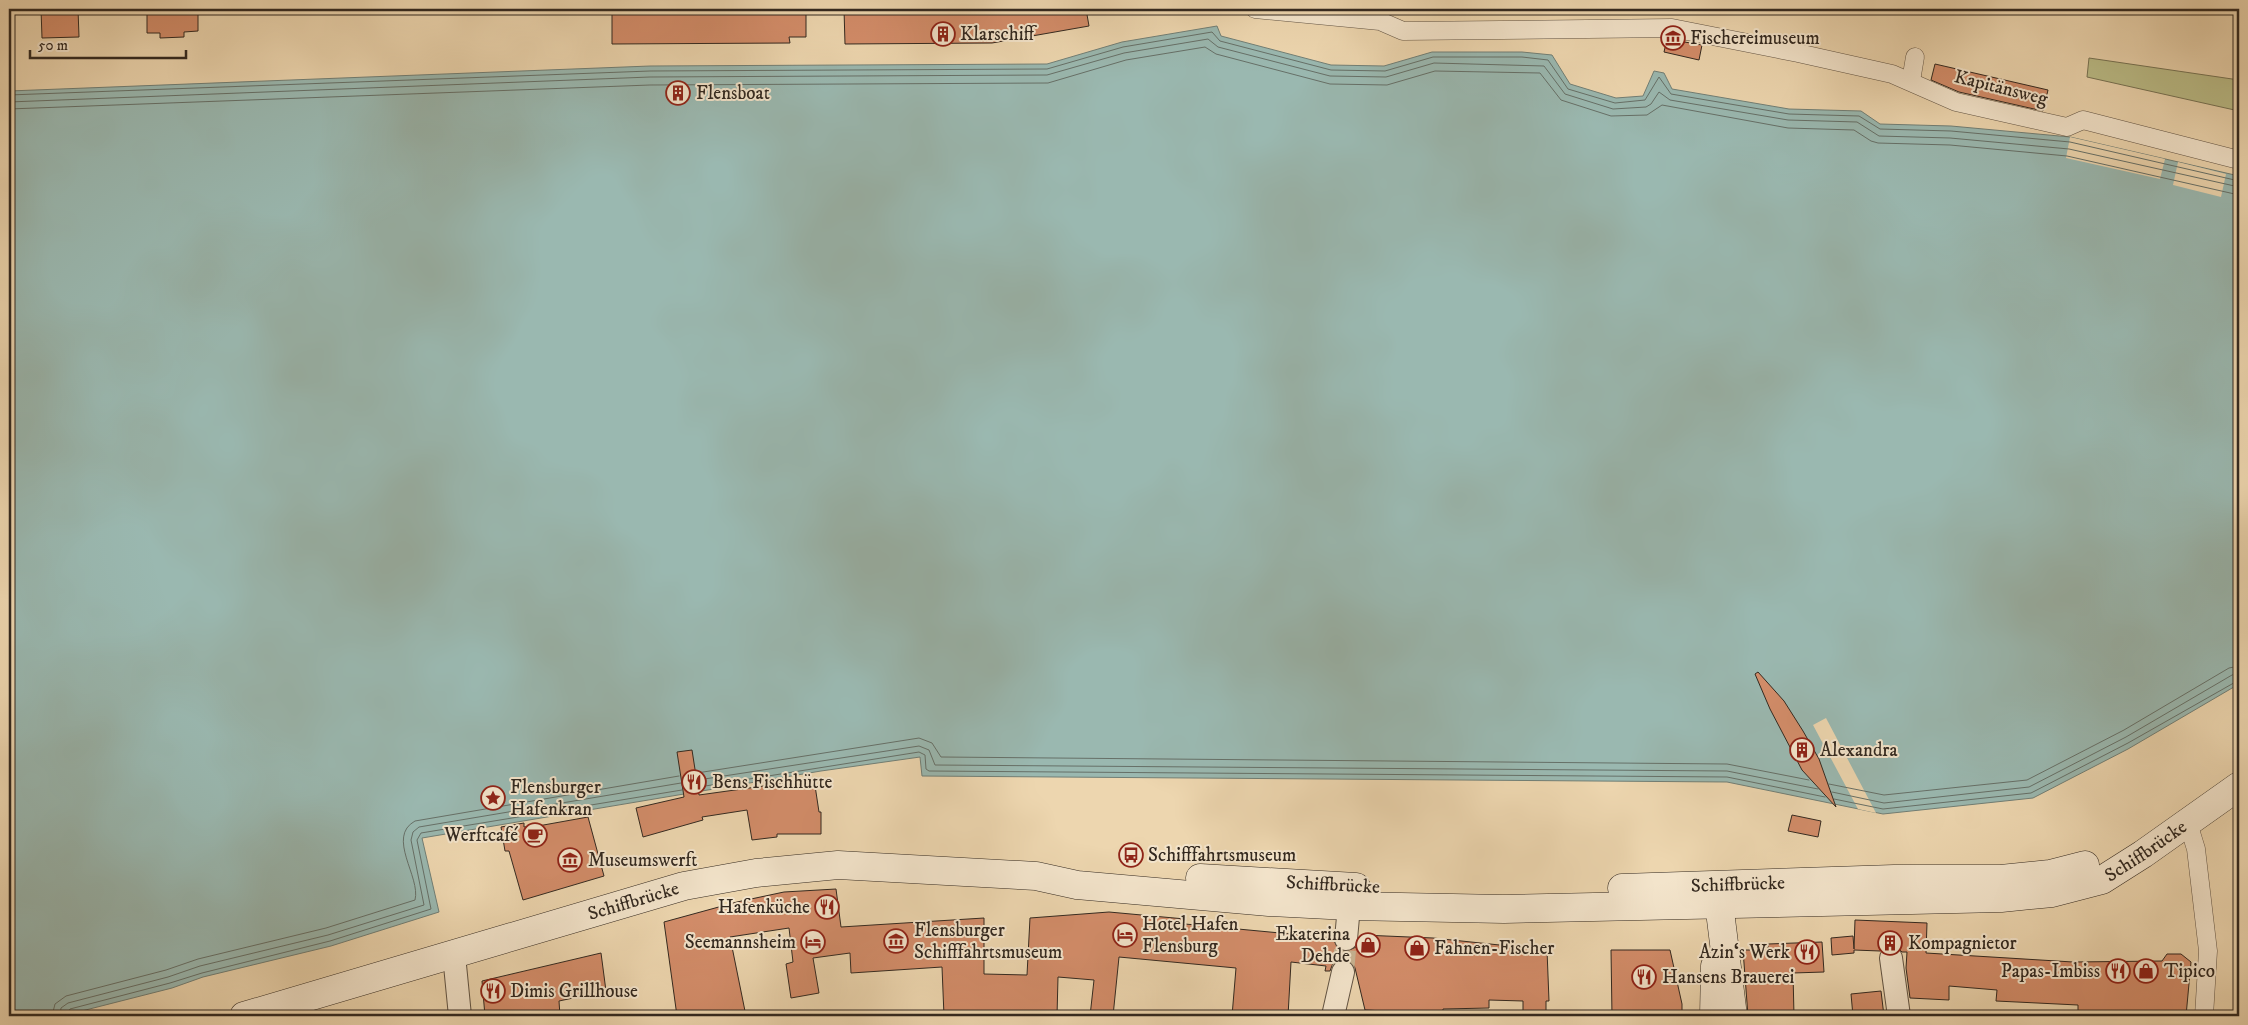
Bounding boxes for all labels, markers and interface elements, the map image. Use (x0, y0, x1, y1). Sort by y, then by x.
building icon: Klarschiff (930, 21, 956, 47)
place label: Klarschiff (960, 23, 1038, 46)
museum icon: Fischereimuseum (1660, 25, 1686, 51)
place label: Fischereimuseum (1690, 27, 1820, 50)
scale bar (30, 28, 186, 60)
text: 50 m (38, 36, 68, 55)
street label: Kapitänsweg (1952, 65, 2051, 111)
building icon: Flensboat (665, 80, 691, 106)
place label: Flensboat (696, 82, 770, 105)
building icon: Alexandra (1789, 737, 1815, 763)
place label: Alexandra (1820, 739, 1898, 762)
restaurant icon: Bens Fischhütte (681, 769, 707, 795)
place label: Bens Fischhütte (712, 771, 832, 794)
place label: Flensburger Hafenkran (510, 776, 601, 821)
place icon: Flensburger Hafenkran (480, 785, 506, 811)
street label: Schiffbrücke (2100, 815, 2191, 887)
cafe icon: Werftcafé (522, 822, 548, 848)
place label: Werftcafé (443, 824, 518, 847)
bus stop icon: Schifffahrtsmuseum (1118, 842, 1144, 868)
place label: Schifffahrtsmuseum (1148, 844, 1296, 867)
museum icon: Museumswerft (557, 847, 583, 873)
place label: Museumswerft (588, 849, 697, 872)
street label: Schiffbrücke (1285, 871, 1381, 899)
street label: Schiffbrücke (1691, 871, 1785, 897)
street label: Schiffbrücke (585, 877, 682, 925)
restaurant icon: Hafenküche (814, 894, 840, 920)
place label: Hafenküche (718, 896, 810, 919)
place label: Hotel Hafen Flensburg (1142, 913, 1239, 958)
place label: Flensburger Schifffahrtsmuseum (914, 919, 1062, 964)
hotel icon: Hotel Hafen Flensburg (1112, 922, 1138, 948)
place label: Ekaterina Dehde (1275, 923, 1350, 968)
museum icon: Flensburger Schifffahrtsmuseum (883, 928, 909, 954)
hotel icon: Seemannsheim (800, 929, 826, 955)
building icon: Kompagnietor (1877, 930, 1903, 956)
place label: Seemannsheim (685, 931, 796, 954)
shop icon: Ekaterina Dehde (1355, 932, 1381, 958)
place label: Kompagnietor (1908, 932, 2017, 955)
shop icon: Fahnen-Fischer (1404, 935, 1430, 961)
place label: Fahnen-Fischer (1434, 937, 1554, 960)
restaurant icon: Azin‘s Werk (1794, 939, 1820, 965)
place label: Azin‘s Werk (1699, 941, 1791, 964)
restaurant icon: Papas-Imbiss (2105, 958, 2131, 984)
shop icon: Tipico (2133, 958, 2159, 984)
place label: Papas-Imbiss (2001, 960, 2100, 983)
place label: Tipico (2164, 960, 2215, 983)
restaurant icon: Hansens Brauerei (1631, 964, 1657, 990)
place label: Hansens Brauerei (1662, 966, 1795, 989)
restaurant icon: Dimis Grillhouse (480, 978, 506, 1004)
place label: Dimis Grillhouse (510, 980, 638, 1003)

